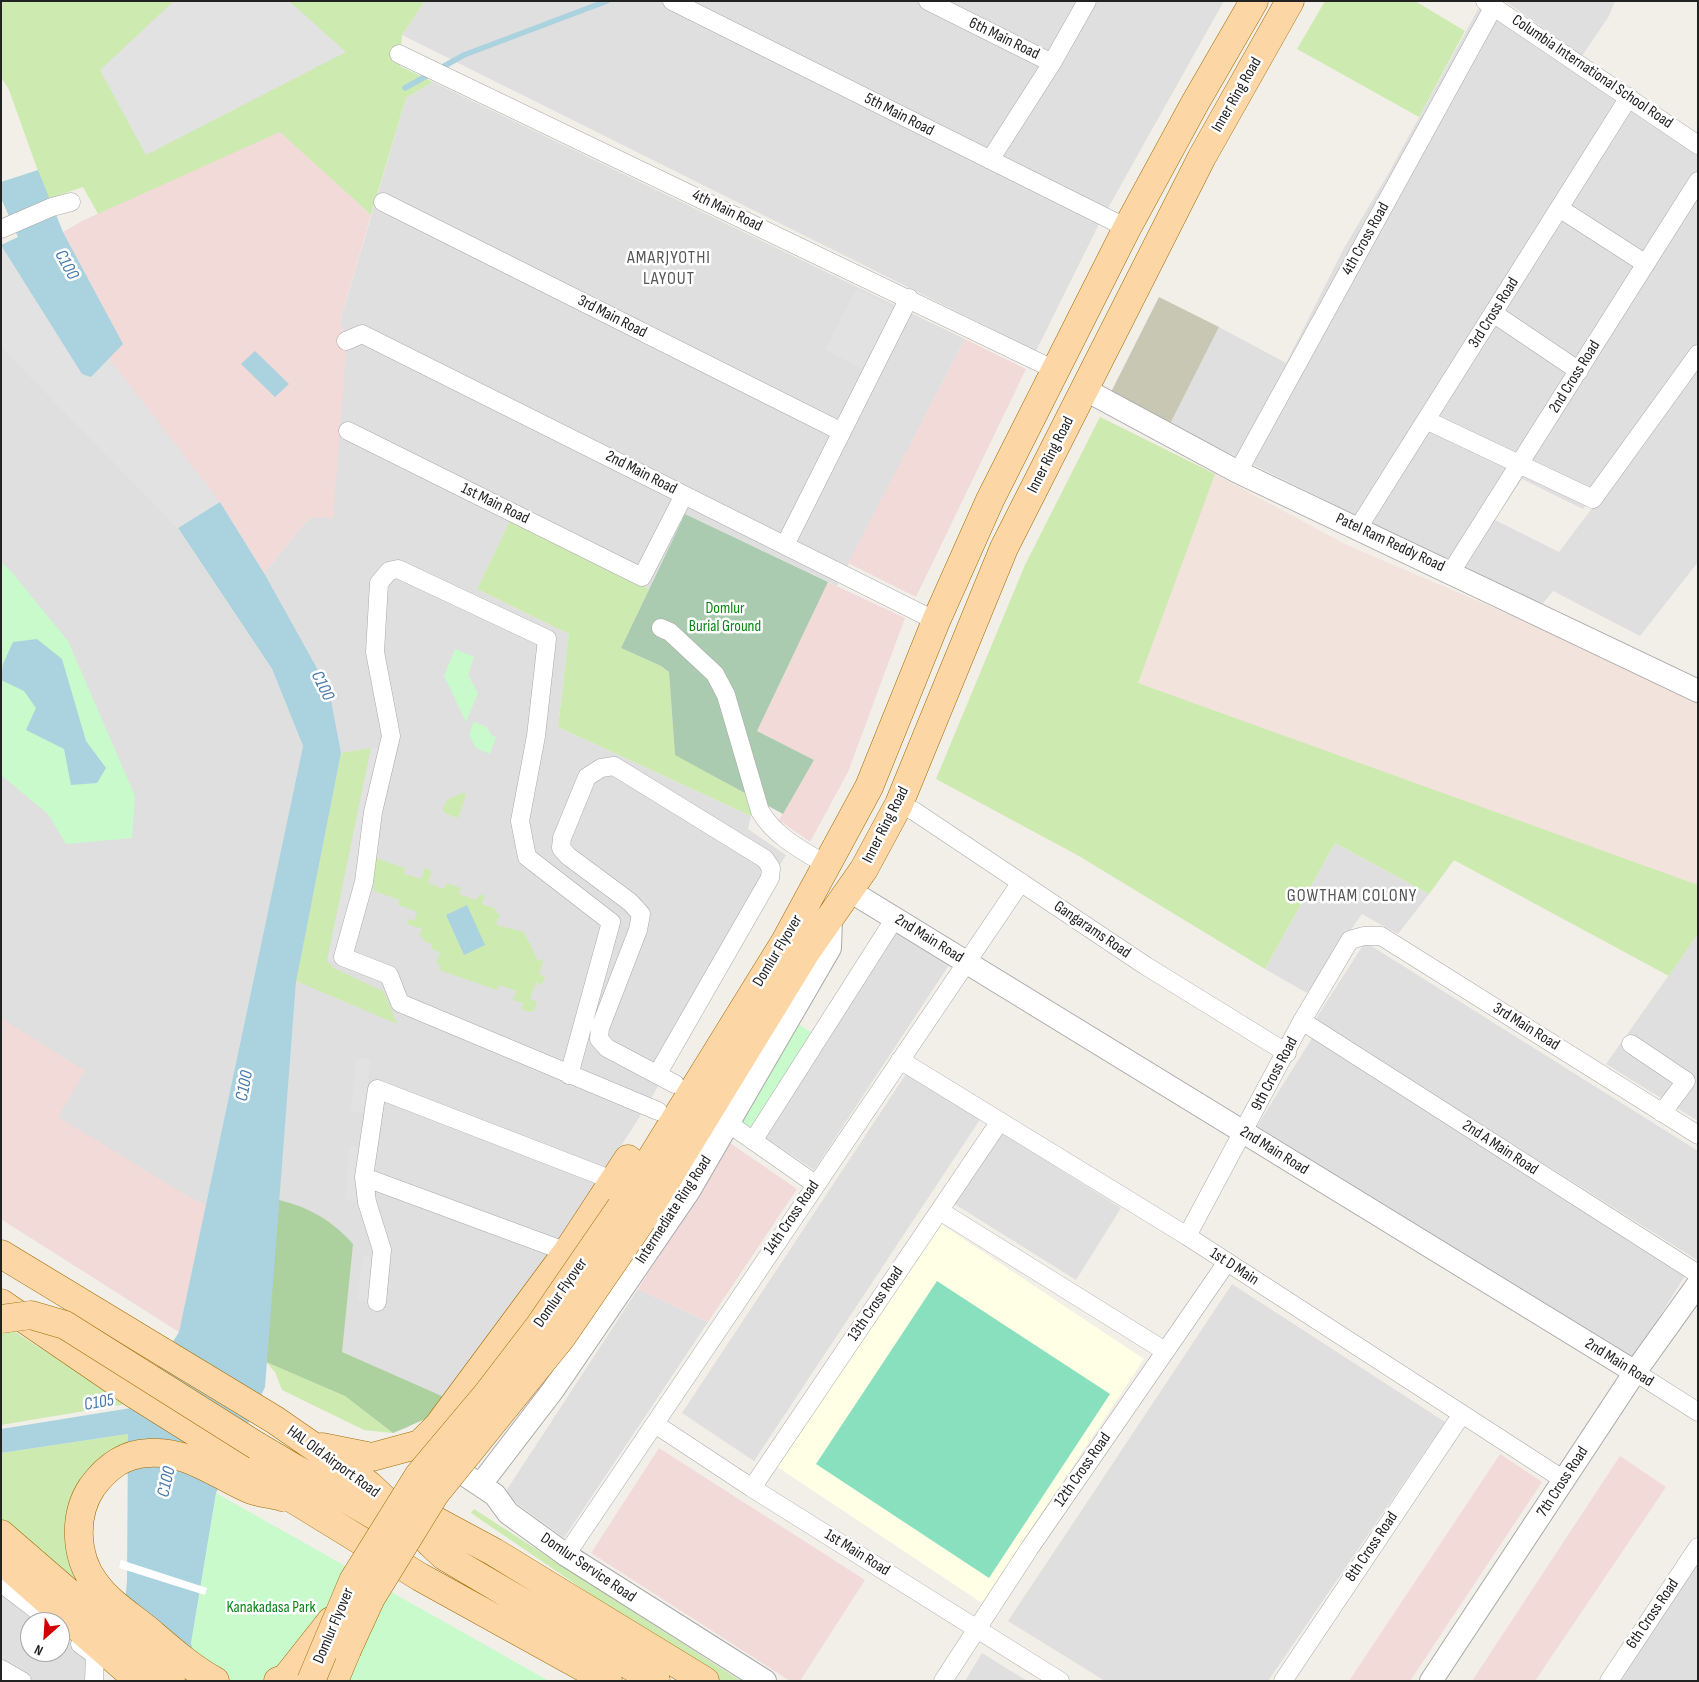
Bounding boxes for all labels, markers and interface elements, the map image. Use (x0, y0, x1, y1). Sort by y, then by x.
street label: Columbia International School Road (1508, 11, 1676, 133)
street label: 6th Main Road (966, 14, 1042, 64)
street label: Inner Ring Road (1208, 54, 1266, 136)
street label: 5th Main Road (861, 89, 937, 141)
street label: 4th Main Road (689, 186, 765, 236)
street label: 4th Cross Road (1338, 199, 1394, 279)
water label: C100 (49, 246, 83, 284)
district label: AMARJYOTHI LAYOUT (626, 247, 712, 290)
street label: 3rd Cross Road (1465, 274, 1523, 352)
street label: 3rd Main Road (574, 291, 650, 343)
street label: 2nd Cross Road (1545, 337, 1605, 417)
street label: Inner Ring Road (1024, 414, 1078, 496)
street label: 2nd Main Road (602, 447, 680, 499)
street label: 1st Main Road (458, 479, 532, 529)
street label: Patel Ram Reddy Road (1333, 509, 1447, 577)
park label: Domlur Burial Ground (689, 599, 761, 637)
water label: C100 (306, 667, 338, 705)
street label: Inner Ring Road (859, 784, 913, 866)
district label: GOWTHAM COLONY (1285, 885, 1419, 907)
street label: Gangarams Road (1050, 897, 1134, 963)
street label: 2nd Main Road (891, 910, 967, 968)
street label: Domlur Flyover (749, 912, 807, 990)
street label: 3rd Main Road (1489, 999, 1563, 1055)
street label: 9th Cross Road (1248, 1034, 1302, 1114)
water label: C100 (231, 1069, 259, 1103)
street label: 2nd A Main Road (1458, 1116, 1542, 1180)
street label: 2nd Main Road (1236, 1122, 1312, 1180)
street label: Intermediate Ring Road (632, 1152, 716, 1268)
street label: 14th Cross Road (760, 1177, 824, 1259)
street label: 1st D Main (1206, 1244, 1262, 1290)
street label: Domlur Flyover (530, 1255, 592, 1331)
street label: 13th Cross Road (844, 1263, 908, 1345)
street label: 2nd Main Road (1581, 1334, 1657, 1392)
water label: C105 (82, 1390, 116, 1416)
street label: HAL Old Airport Road (283, 1422, 383, 1502)
street label: 12th Cross Road (1051, 1429, 1115, 1511)
street label: 7th Cross Road (1533, 1443, 1593, 1521)
water label: C100 (153, 1465, 181, 1499)
street label: 8th Cross Road (1342, 1508, 1402, 1586)
street label: 1st Main Road (821, 1525, 893, 1581)
street label: Domlur Service Road (537, 1529, 639, 1607)
street label: 6th Cross Road (1623, 1575, 1683, 1653)
street label: Domlur Flyover (309, 1585, 359, 1667)
park label: Kanakadasa Park (226, 1598, 316, 1618)
north arrow (20, 1612, 70, 1662)
text: N (32, 1641, 46, 1659)

